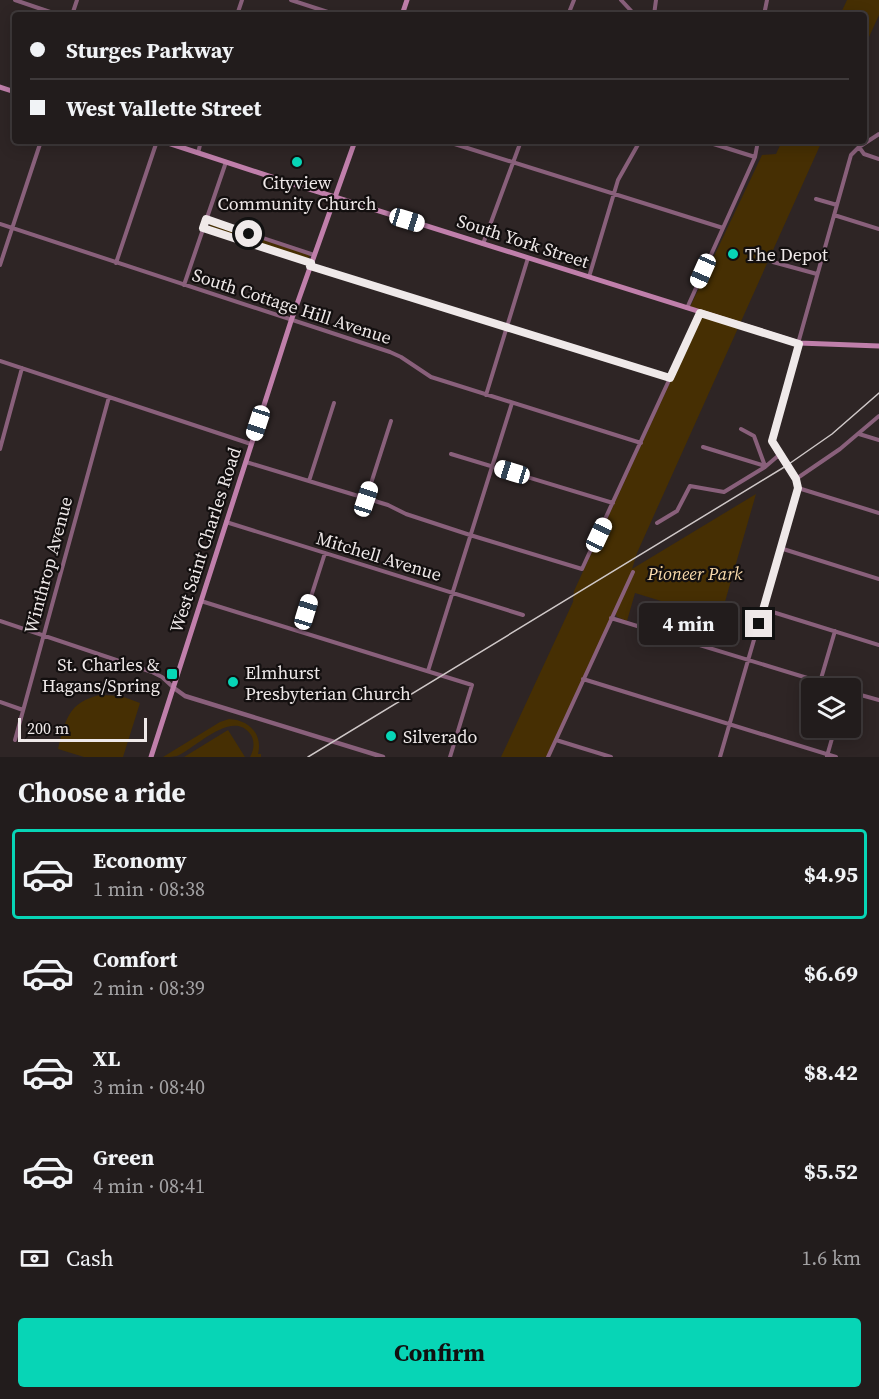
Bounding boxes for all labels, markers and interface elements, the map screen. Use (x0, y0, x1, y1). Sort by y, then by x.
text: Sturges Parkway (66, 35, 234, 65)
text: West Vallette Street (66, 93, 261, 123)
marker: Cityview Community Church (290, 155, 304, 169)
place label: Cityview Community Church (217, 170, 377, 216)
car (387, 206, 427, 234)
street label: South York Street (454, 208, 592, 274)
route start (235, 220, 262, 247)
place label: The Depot (745, 242, 828, 267)
marker: The Depot (726, 247, 740, 261)
car (687, 251, 719, 291)
street label: South Cottage Hill Avenue (189, 262, 395, 350)
car (244, 403, 272, 443)
street label: West Saint Charles Road (163, 444, 247, 636)
car (492, 458, 532, 486)
car (352, 479, 380, 519)
street label: Winthrop Avenue (18, 494, 78, 636)
car (583, 515, 615, 555)
street label: Mitchell Avenue (313, 525, 445, 587)
park label: Pioneer Park (646, 561, 743, 586)
car (292, 592, 320, 632)
callout: 4 min (639, 603, 738, 645)
text: 4 min (663, 610, 714, 638)
route end (745, 610, 772, 637)
place label: St. Charles & Hagans/Spring (42, 652, 160, 698)
place label: Elmhurst Presbyterian Church (245, 660, 411, 706)
marker: St. Charles & Hagans/Spring (165, 667, 179, 681)
marker: Elmhurst Presbyterian Church (226, 675, 240, 689)
map controls (801, 678, 861, 738)
button: layers (801, 678, 861, 738)
scale bar (18, 715, 147, 742)
text: 200 m (27, 717, 69, 739)
place label: Silverado (403, 724, 477, 749)
marker: Silverado (384, 729, 398, 743)
text: Choose a ride (18, 774, 186, 811)
text: Economy (93, 845, 187, 875)
icon: car (21, 847, 75, 901)
text: $4.95 (804, 859, 858, 889)
text: 1 min · 08:38 (93, 875, 205, 903)
text: Comfort (93, 944, 177, 974)
icon: car (21, 946, 75, 1000)
text: $6.69 (804, 958, 858, 988)
text: 2 min · 08:39 (93, 974, 205, 1002)
text: XL (93, 1043, 120, 1073)
icon: car (21, 1045, 75, 1099)
text: $8.42 (804, 1057, 858, 1087)
text: 3 min · 08:40 (93, 1073, 205, 1101)
text: Green (93, 1142, 154, 1172)
icon: car (21, 1144, 75, 1198)
text: $5.52 (804, 1156, 858, 1186)
text: 4 min · 08:41 (93, 1172, 205, 1200)
icon: cash (18, 1242, 51, 1275)
text: Cash (66, 1243, 114, 1273)
text: 1.6 km (801, 1244, 861, 1272)
button: Confirm (18, 1318, 861, 1387)

